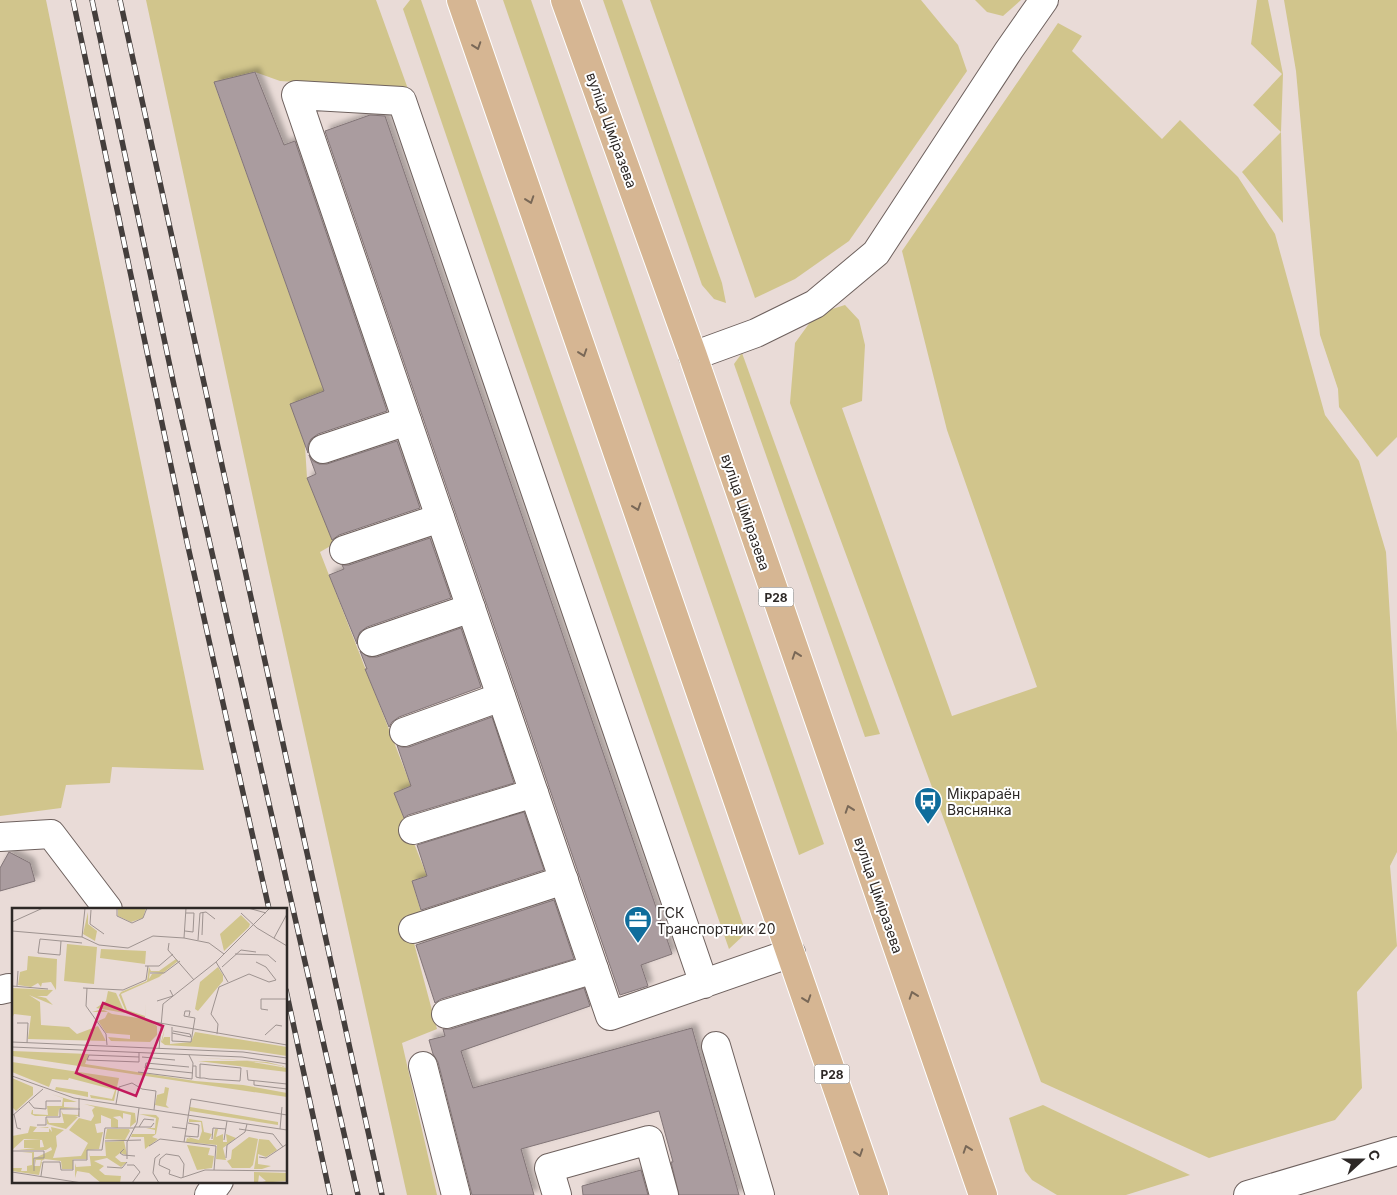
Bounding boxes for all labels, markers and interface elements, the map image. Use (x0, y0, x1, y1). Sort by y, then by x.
one-way arrow (471, 41, 481, 50)
street label: вуліца Ціміразева (583, 70, 641, 190)
one-way arrow (524, 195, 534, 203)
one-way arrow (578, 348, 588, 357)
street label: вуліца Ціміразева (718, 452, 774, 572)
one-way arrow (631, 502, 641, 510)
road number: Р28 (758, 588, 794, 606)
one-way arrow (792, 651, 802, 660)
place label: Мікрараён Вяснянка (947, 785, 1020, 818)
bus stop icon: Мікрараён Вяснянка (913, 786, 943, 825)
one-way arrow (845, 805, 855, 813)
street label: вуліца Ціміразева (851, 835, 907, 955)
place label: ГСК Транспортник 20 (657, 904, 775, 937)
office icon: ГСК Транспортник 20 (623, 905, 653, 944)
inset map (12, 908, 288, 1182)
one-way arrow (909, 992, 919, 1000)
one-way arrow (801, 995, 811, 1003)
road number: Р28 (814, 1064, 850, 1084)
north arrow (1337, 1135, 1387, 1185)
one-way arrow (962, 1145, 972, 1154)
text: С (1365, 1147, 1384, 1163)
one-way arrow (854, 1148, 864, 1157)

